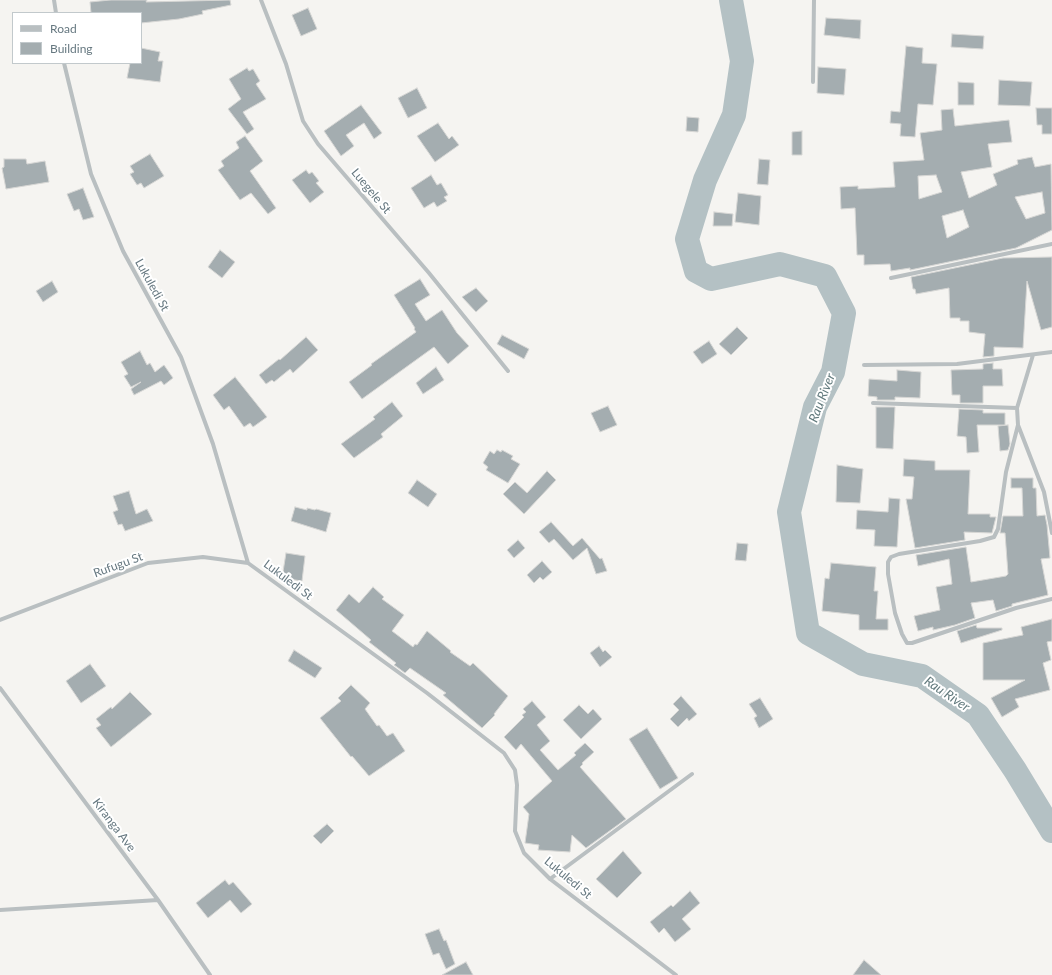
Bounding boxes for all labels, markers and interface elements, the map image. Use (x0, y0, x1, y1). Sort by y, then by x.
legend (12, 12, 142, 64)
text: Road (50, 21, 77, 36)
text: Building (50, 41, 93, 56)
street label: Luegele St (348, 166, 394, 216)
street label: Lukuledi St (132, 256, 172, 314)
water label: Rau River (806, 371, 838, 425)
street label: Rufugu St (91, 549, 145, 581)
street label: Lukuledi St (261, 557, 315, 603)
water label: Rau River (921, 673, 973, 715)
street label: Kiranga Ave (89, 795, 139, 855)
street label: Lukuledi St (541, 854, 595, 902)

